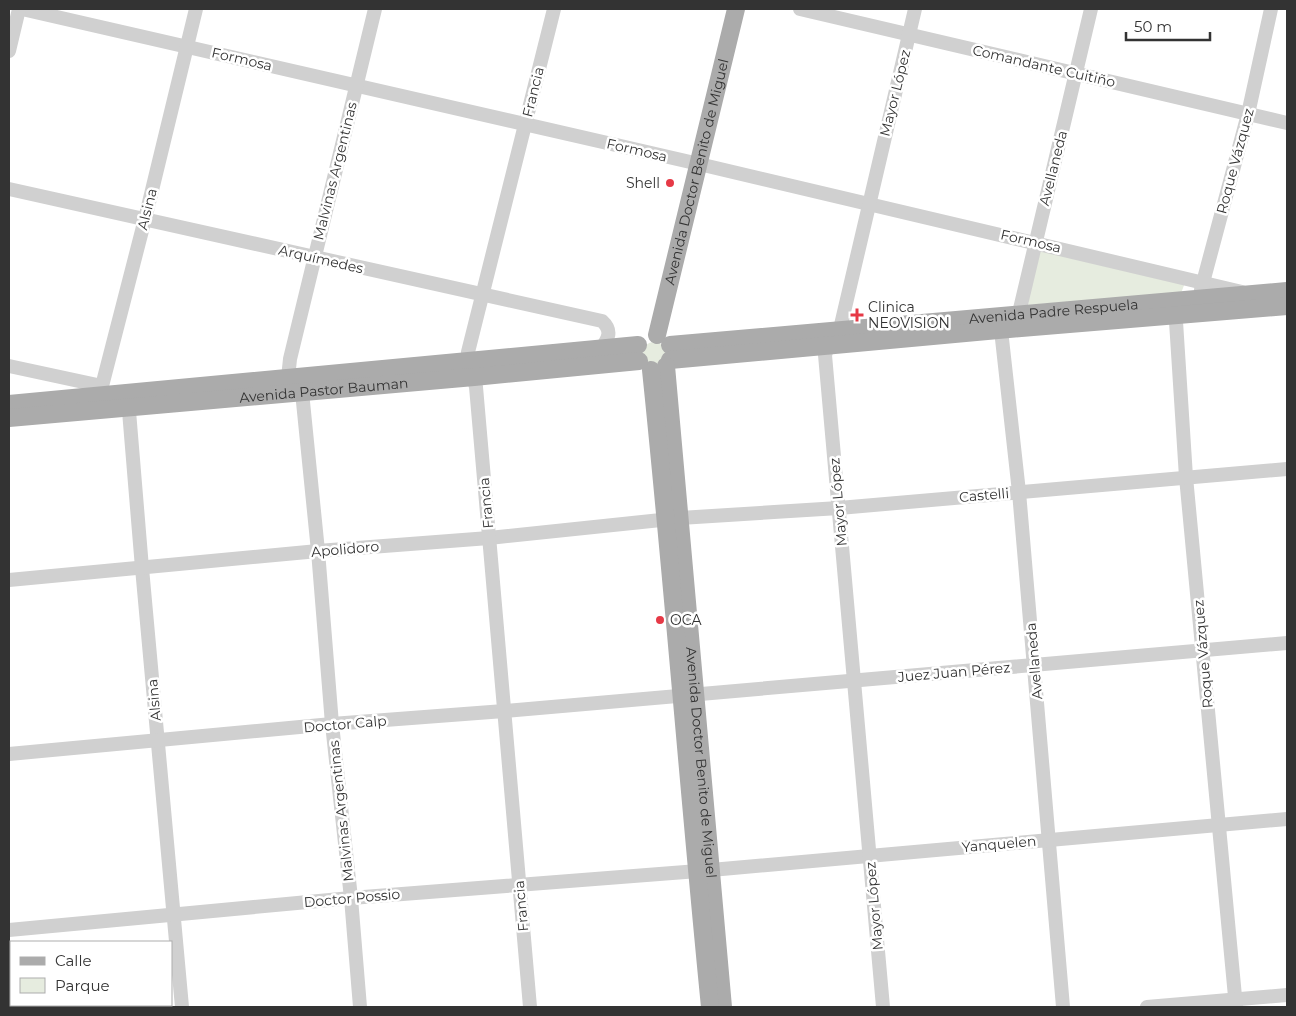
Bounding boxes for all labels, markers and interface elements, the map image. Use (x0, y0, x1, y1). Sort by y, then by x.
scale bar (1126, 10, 1210, 42)
text: 50 m (1134, 17, 1172, 36)
street label: Comandante Cuitiño (971, 41, 1117, 91)
street label: Formosa (210, 43, 274, 75)
street label: Mayor López (876, 48, 914, 138)
street label: Avenida Doctor Benito de Miguel (660, 57, 733, 287)
street label: Francia (518, 65, 548, 119)
street label: Malvinas Argentinas (309, 100, 361, 242)
street label: Roque Vázquez (1212, 106, 1258, 216)
street label: Avellaneda (1035, 128, 1071, 208)
street label: Formosa (605, 134, 669, 166)
place label: Shell (626, 174, 660, 192)
marker: Shell (664, 177, 676, 189)
street label: Alsina (133, 186, 161, 232)
street label: Formosa (999, 225, 1063, 257)
street label: Arquímedes (277, 241, 365, 278)
street label: Avenida Padre Respuela (968, 295, 1139, 328)
place label: Clinica NEOVISION (868, 298, 950, 332)
marker: Clinica NEOVISION (850, 308, 864, 322)
street label: Avenida Pastor Bauman (239, 374, 409, 407)
street label: Mayor López (825, 457, 851, 547)
street label: Francia (475, 477, 497, 529)
street label: Castelli (958, 484, 1010, 506)
street label: Apolidoro (310, 537, 380, 561)
street label: Roque Vázquez (1189, 599, 1217, 709)
place label: OCA (670, 611, 702, 629)
marker: OCA (654, 614, 666, 626)
street label: Avellaneda (1022, 622, 1046, 700)
street label: Avenida Doctor Benito de Miguel (682, 646, 720, 879)
street label: Juez Juan Pérez (896, 658, 1011, 686)
street label: Alsina (143, 678, 165, 722)
street label: Doctor Calp (303, 711, 387, 737)
street label: Malvinas Argentinas (325, 739, 357, 883)
street label: Yanquelen (961, 832, 1037, 856)
street label: Mayor López (861, 861, 887, 951)
street label: Francia (510, 880, 532, 932)
street label: Doctor Possio (303, 885, 401, 911)
legend (10, 941, 172, 1006)
text: Calle (55, 951, 92, 970)
text: Parque (55, 976, 110, 995)

